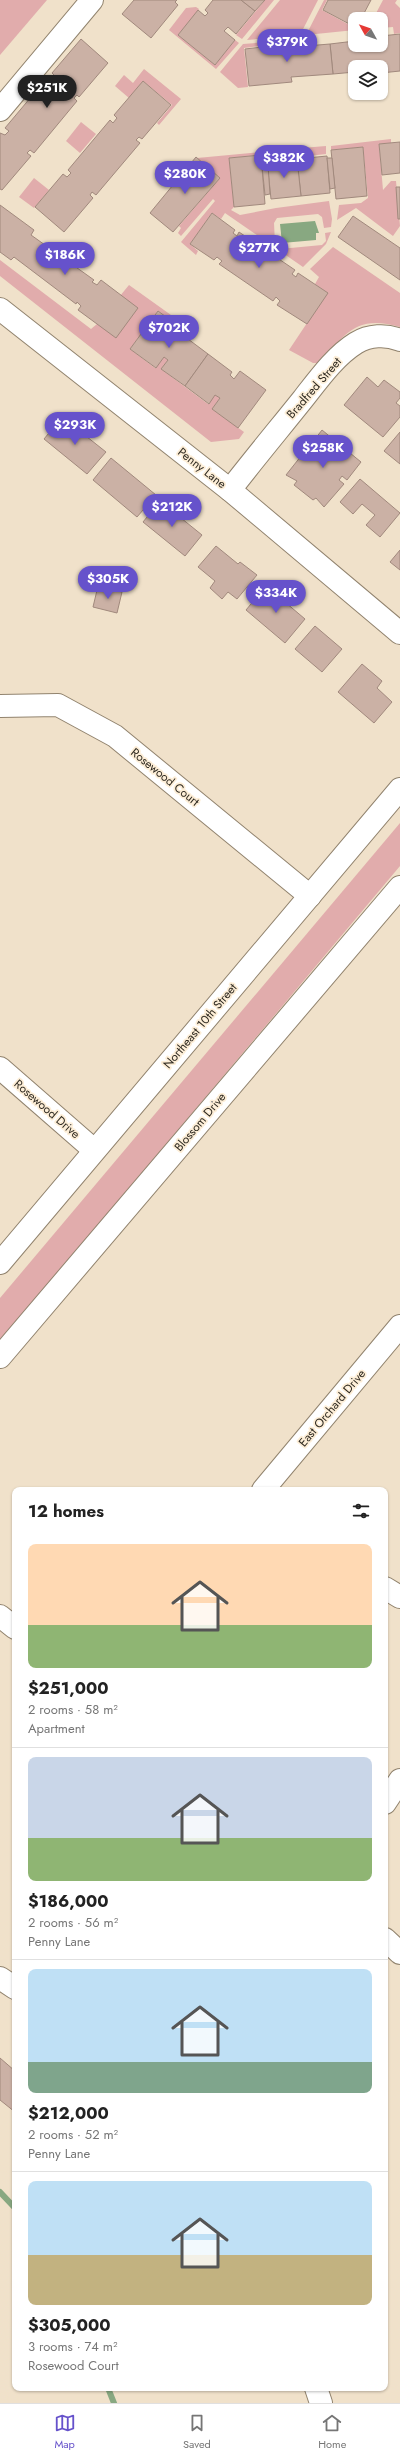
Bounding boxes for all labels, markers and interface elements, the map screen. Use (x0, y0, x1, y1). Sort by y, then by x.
north arrow (348, 12, 388, 52)
map controls (348, 12, 388, 100)
pin: $379K (259, 29, 315, 63)
text: $379K (266, 32, 308, 51)
button: layers (348, 60, 388, 100)
pin: $251K (19, 75, 75, 109)
text: $251K (27, 78, 67, 97)
pin: $382K (256, 145, 312, 179)
text: $382K (263, 148, 305, 167)
pin: $280K (157, 161, 213, 195)
text: $280K (164, 164, 206, 183)
pin: $277K (231, 235, 287, 269)
text: $277K (238, 238, 280, 257)
pin: $186K (37, 242, 93, 276)
text: $186K (45, 245, 85, 264)
pin: $702K (141, 315, 197, 349)
text: $702K (148, 318, 190, 337)
street label: Bradfred Street (282, 353, 346, 423)
pin: $293K (47, 412, 103, 446)
text: $293K (54, 415, 96, 434)
pin: $258K (295, 435, 351, 469)
text: $258K (302, 438, 344, 457)
street label: Penny Lane (174, 443, 230, 493)
pin: $212K (144, 494, 200, 528)
text: $212K (152, 497, 192, 516)
pin: $305K (80, 566, 136, 600)
text: $305K (87, 569, 129, 588)
pin: $334K (248, 580, 304, 614)
text: $334K (255, 583, 297, 602)
street label: Rosewood Court (127, 744, 203, 810)
street label: Northeast 10th Street (159, 979, 241, 1073)
street label: Rosewood Drive (10, 1075, 84, 1143)
street label: Blossom Drive (170, 1089, 230, 1155)
street label: East Orchard Drive (294, 1365, 370, 1451)
text: 12 homes (28, 1499, 104, 1523)
icon: filters (350, 1500, 372, 1522)
icon: home (164, 1570, 236, 1642)
text: $251,000 (28, 1676, 109, 1700)
text: 2 rooms · 58 m² (28, 1700, 118, 1719)
text: Apartment (28, 1719, 85, 1738)
icon: home (164, 1783, 236, 1855)
text: $186,000 (28, 1889, 109, 1913)
text: 2 rooms · 56 m² (28, 1913, 118, 1932)
text: Penny Lane (28, 1932, 90, 1951)
icon: home (164, 1995, 236, 2067)
text: $212,000 (28, 2101, 109, 2125)
text: 2 rooms · 52 m² (28, 2125, 118, 2144)
text: Penny Lane (28, 2144, 90, 2163)
icon: home (164, 2207, 236, 2279)
text: $305,000 (28, 2313, 111, 2337)
text: 3 rooms · 74 m² (28, 2337, 117, 2356)
text: Rosewood Court (28, 2356, 119, 2375)
tab: Map (54, 2412, 76, 2452)
tab: Saved (183, 2412, 211, 2452)
tab: Home (318, 2412, 346, 2452)

